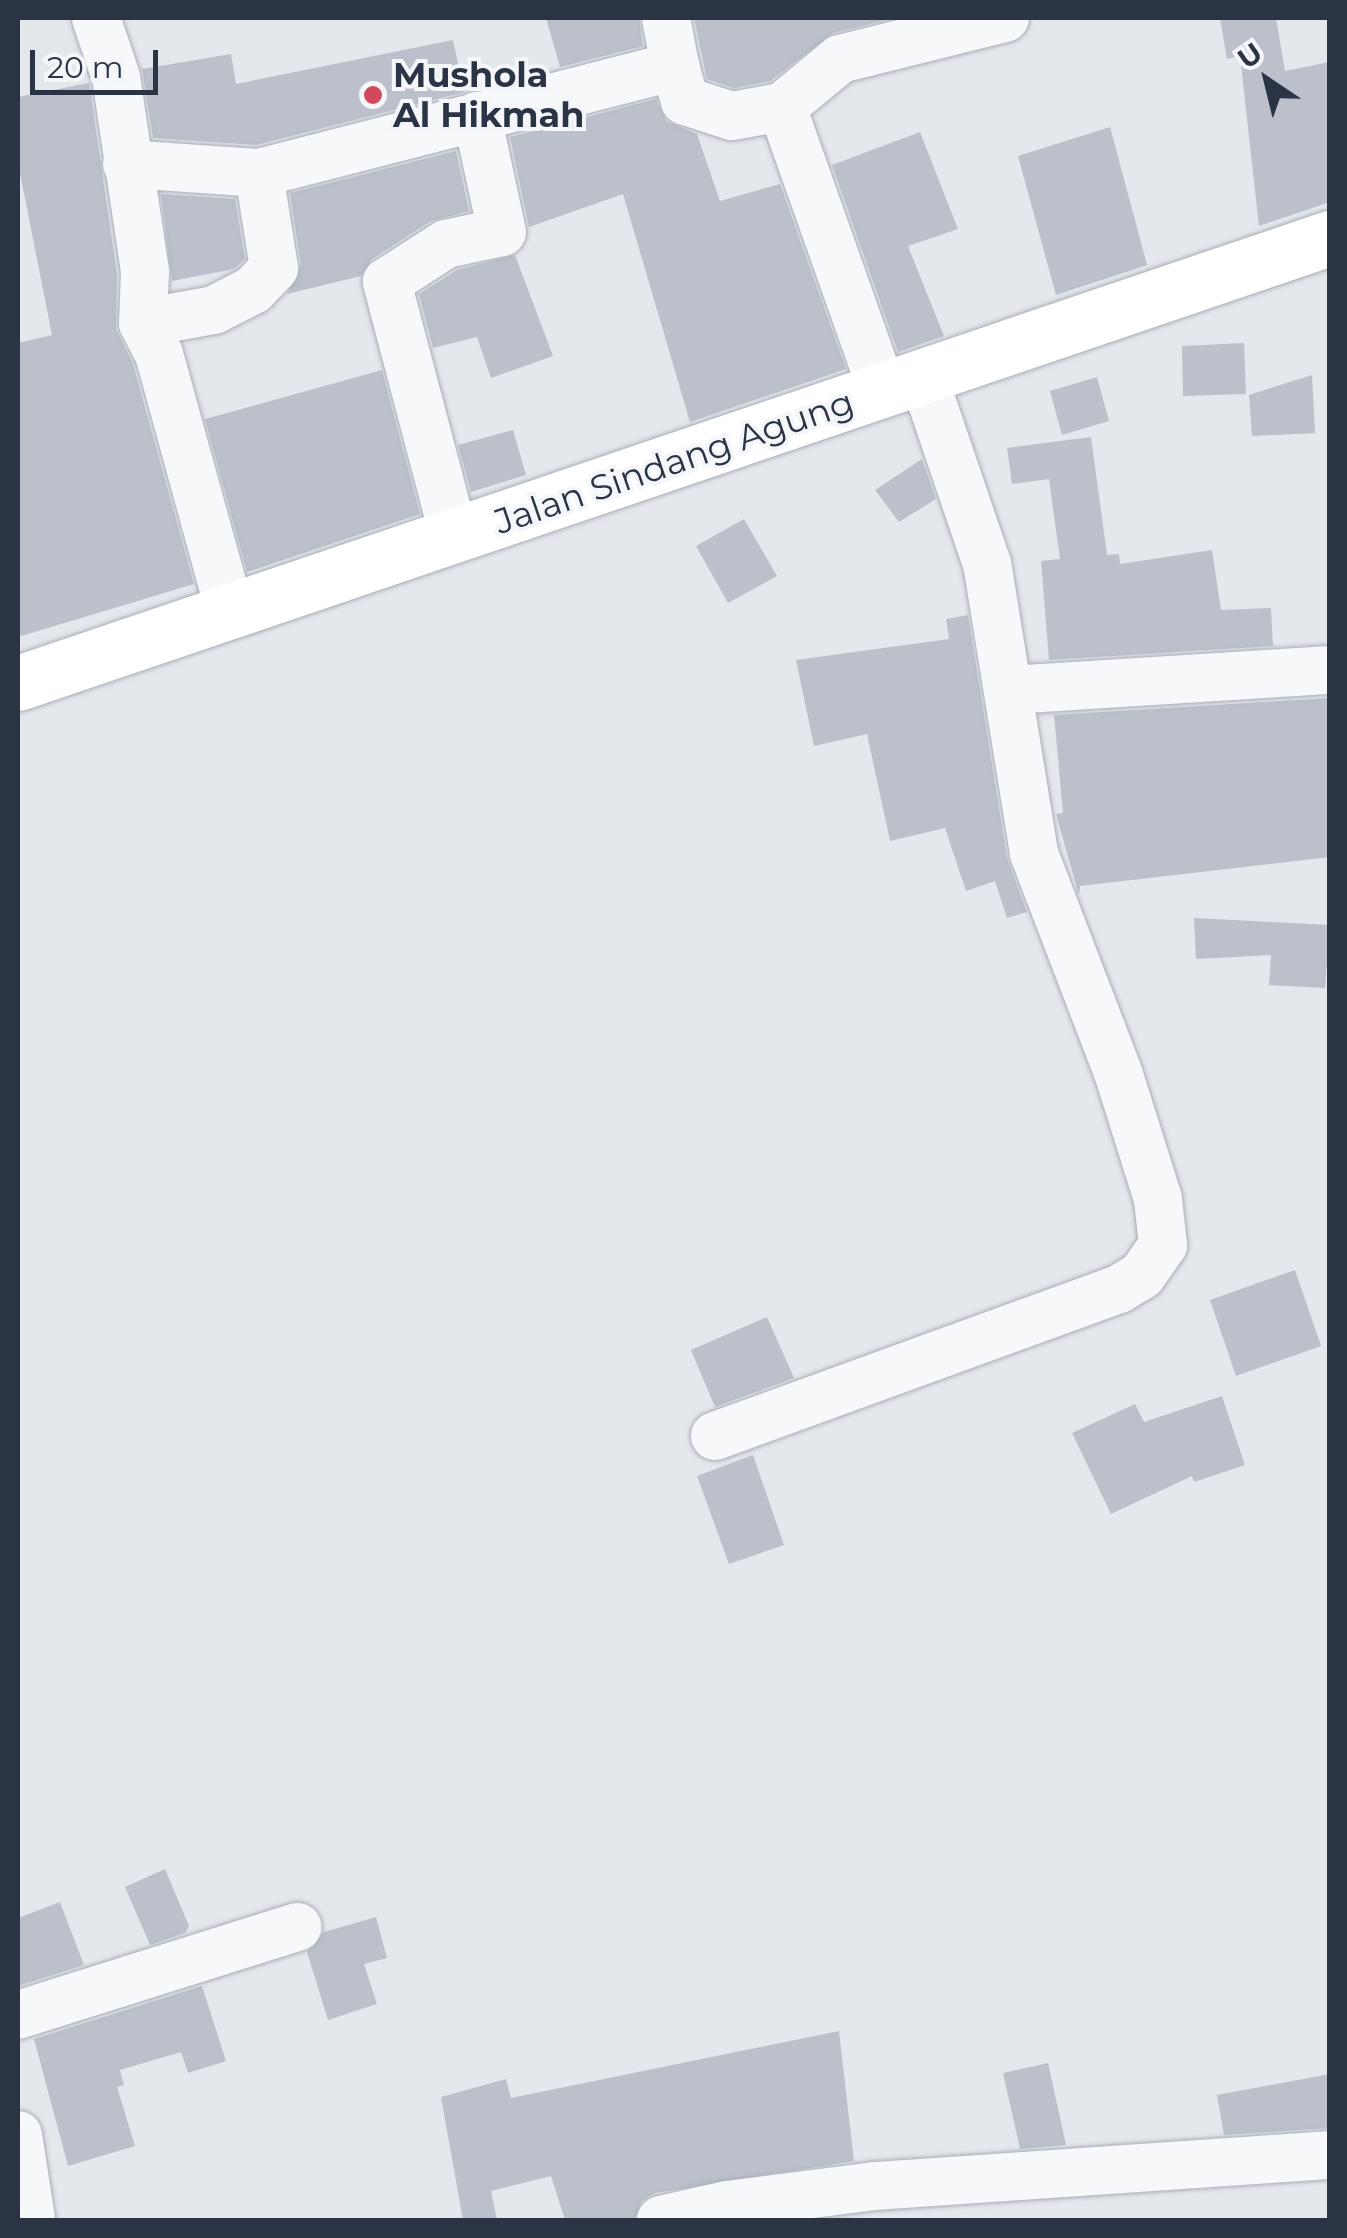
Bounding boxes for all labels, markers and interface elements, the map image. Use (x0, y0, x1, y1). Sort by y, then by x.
scale bar (35, 30, 162, 92)
north arrow (1217, 30, 1317, 130)
text: U (1231, 35, 1269, 76)
text: 20 m (47, 49, 124, 86)
place label: Mushola Al Hikmah (393, 54, 584, 136)
marker: Mushola Al Hikmah (362, 84, 384, 106)
street label: Jalan Sindang Agung (489, 381, 859, 543)

